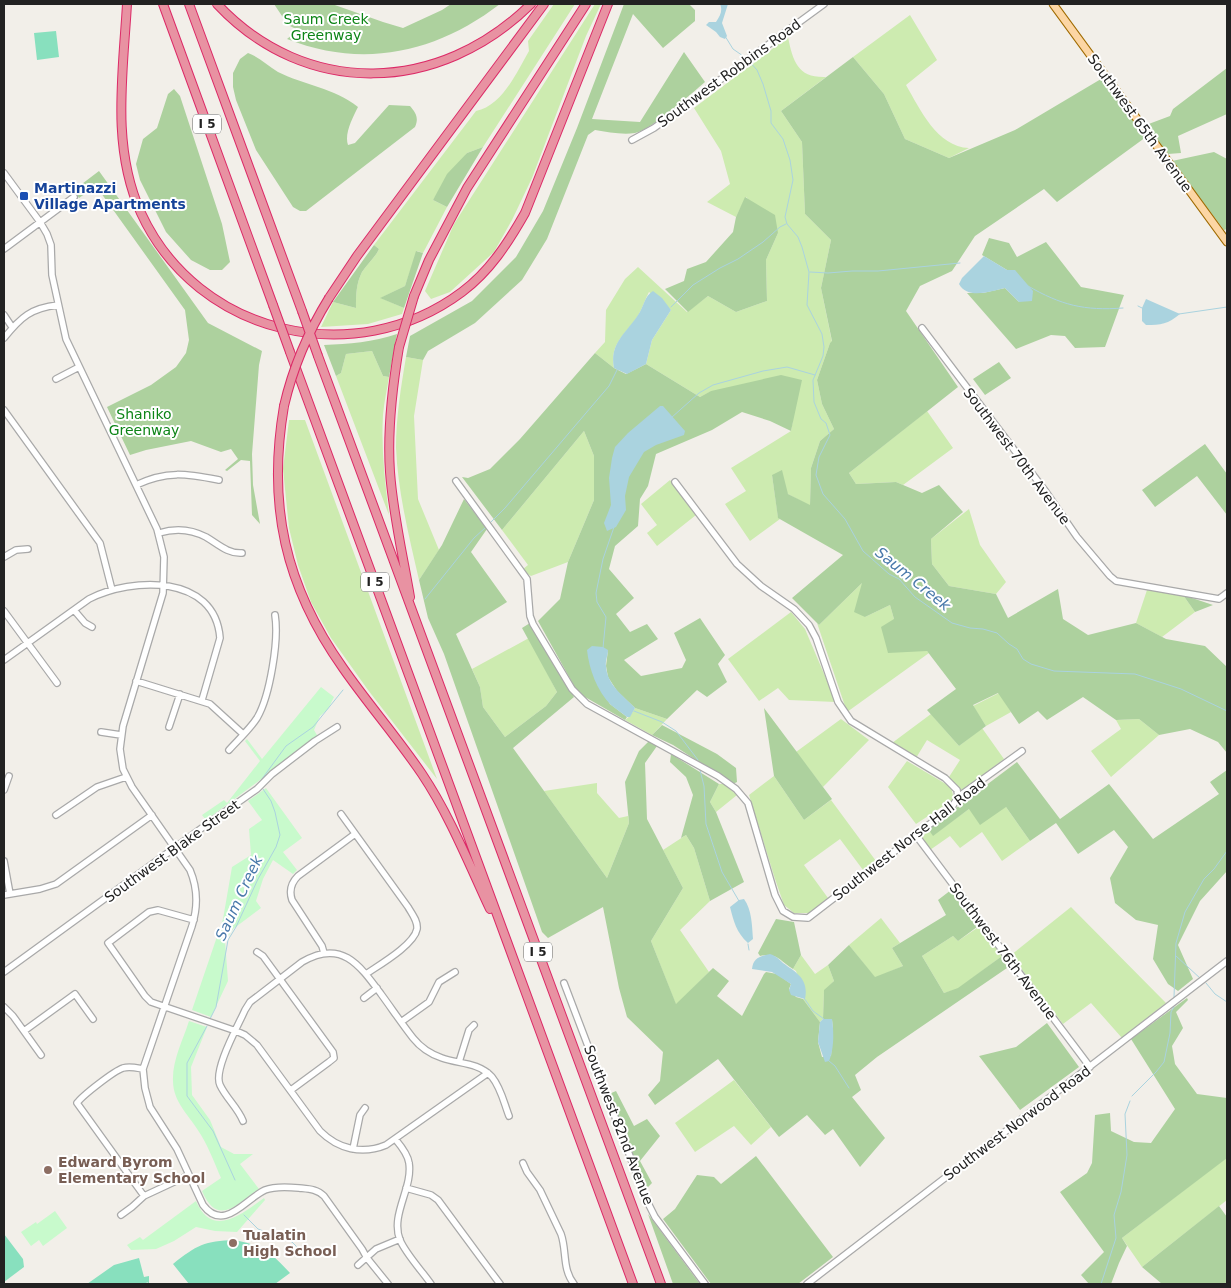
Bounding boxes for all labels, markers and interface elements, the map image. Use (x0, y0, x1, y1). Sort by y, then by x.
park label: Saum Creek Greenway (284, 11, 369, 43)
street label: Southwest Robbins Road (654, 16, 804, 130)
street label: Southwest 65th Avenue (1085, 51, 1195, 195)
road number: I 5 (193, 115, 221, 134)
place label: Martinazzi Village Apartments (34, 180, 186, 212)
marker: Martinazzi Village Apartments (18, 190, 30, 202)
street label: Southwest 70th Avenue (960, 385, 1074, 527)
park label: Shaniko Greenway (109, 406, 179, 438)
water label: Saum Creek (872, 543, 955, 616)
road number: I 5 (361, 572, 389, 592)
street label: Southwest Norse Hall Road (829, 774, 989, 904)
street label: Southwest Blake Street (101, 796, 243, 905)
water label: Saum Creek (212, 852, 267, 943)
street label: Southwest 76th Avenue (946, 880, 1060, 1022)
road number: I 5 (524, 942, 552, 962)
street label: Southwest 82nd Avenue (581, 1043, 657, 1207)
street label: Southwest Norwood Road (940, 1062, 1094, 1184)
place label: Edward Byrom Elementary School (58, 1154, 205, 1186)
marker: Edward Byrom Elementary School (42, 1164, 54, 1176)
place label: Tualatin High School (243, 1227, 337, 1259)
marker: Tualatin High School (227, 1237, 239, 1249)

